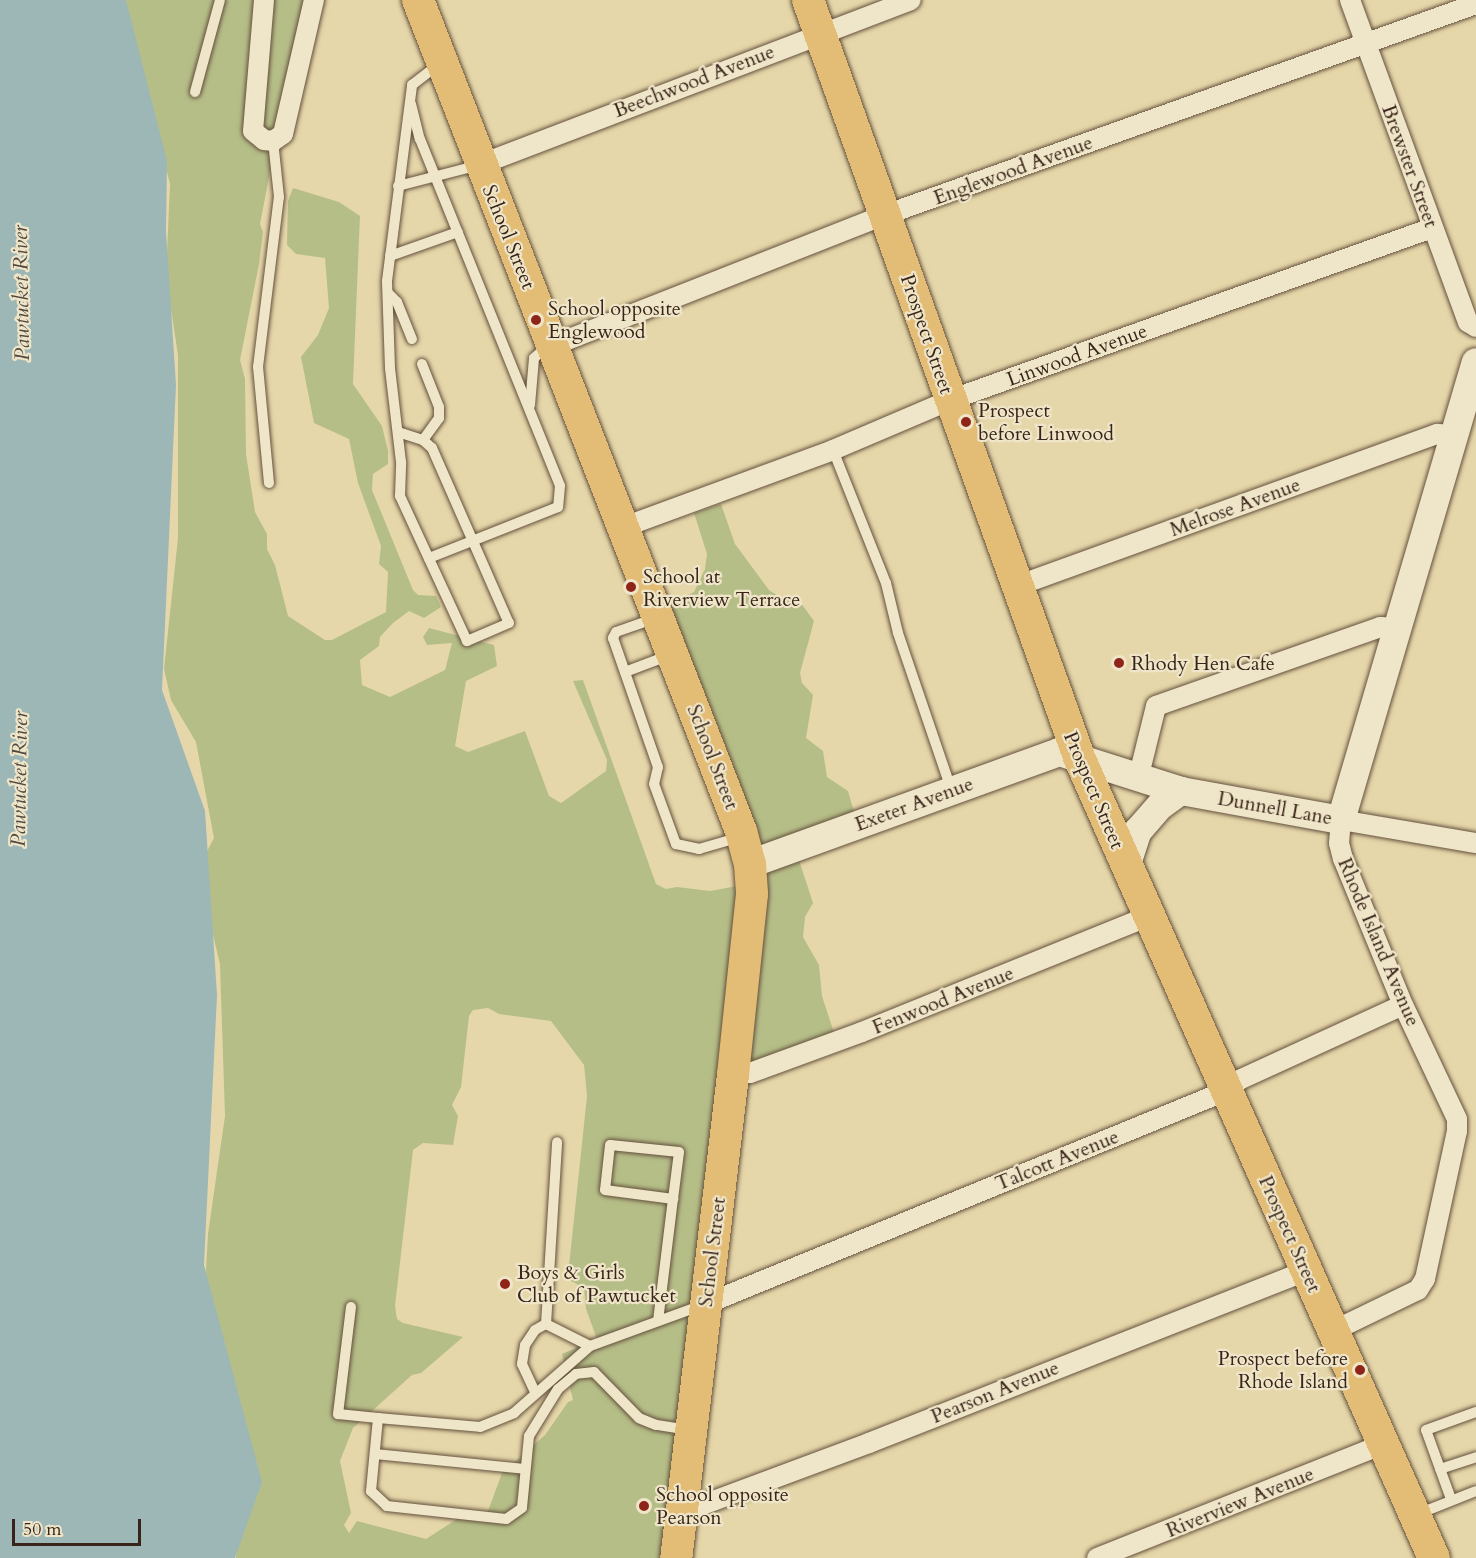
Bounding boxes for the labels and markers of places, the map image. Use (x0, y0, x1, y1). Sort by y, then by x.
place label: School opposite Englewood (548, 296, 681, 343)
marker: School opposite Englewood (529, 313, 543, 327)
place label: Prospect before Linwood (978, 398, 1114, 445)
marker: Prospect before Linwood (959, 415, 973, 429)
place label: School at Riverview Terrace (643, 564, 800, 611)
marker: School at Riverview Terrace (624, 580, 638, 594)
place label: Rhody Hen Cafe (1131, 651, 1275, 675)
marker: Rhody Hen Cafe (1112, 656, 1126, 670)
place label: Boys & Girls Club of Pawtucket (517, 1260, 676, 1307)
marker: Boys & Girls Club of Pawtucket (498, 1277, 512, 1291)
place label: Prospect before Rhode Island (1218, 1346, 1348, 1393)
marker: Prospect before Rhode Island (1353, 1363, 1367, 1377)
place label: School opposite Pearson (656, 1482, 789, 1529)
marker: School opposite Pearson (637, 1499, 651, 1513)

